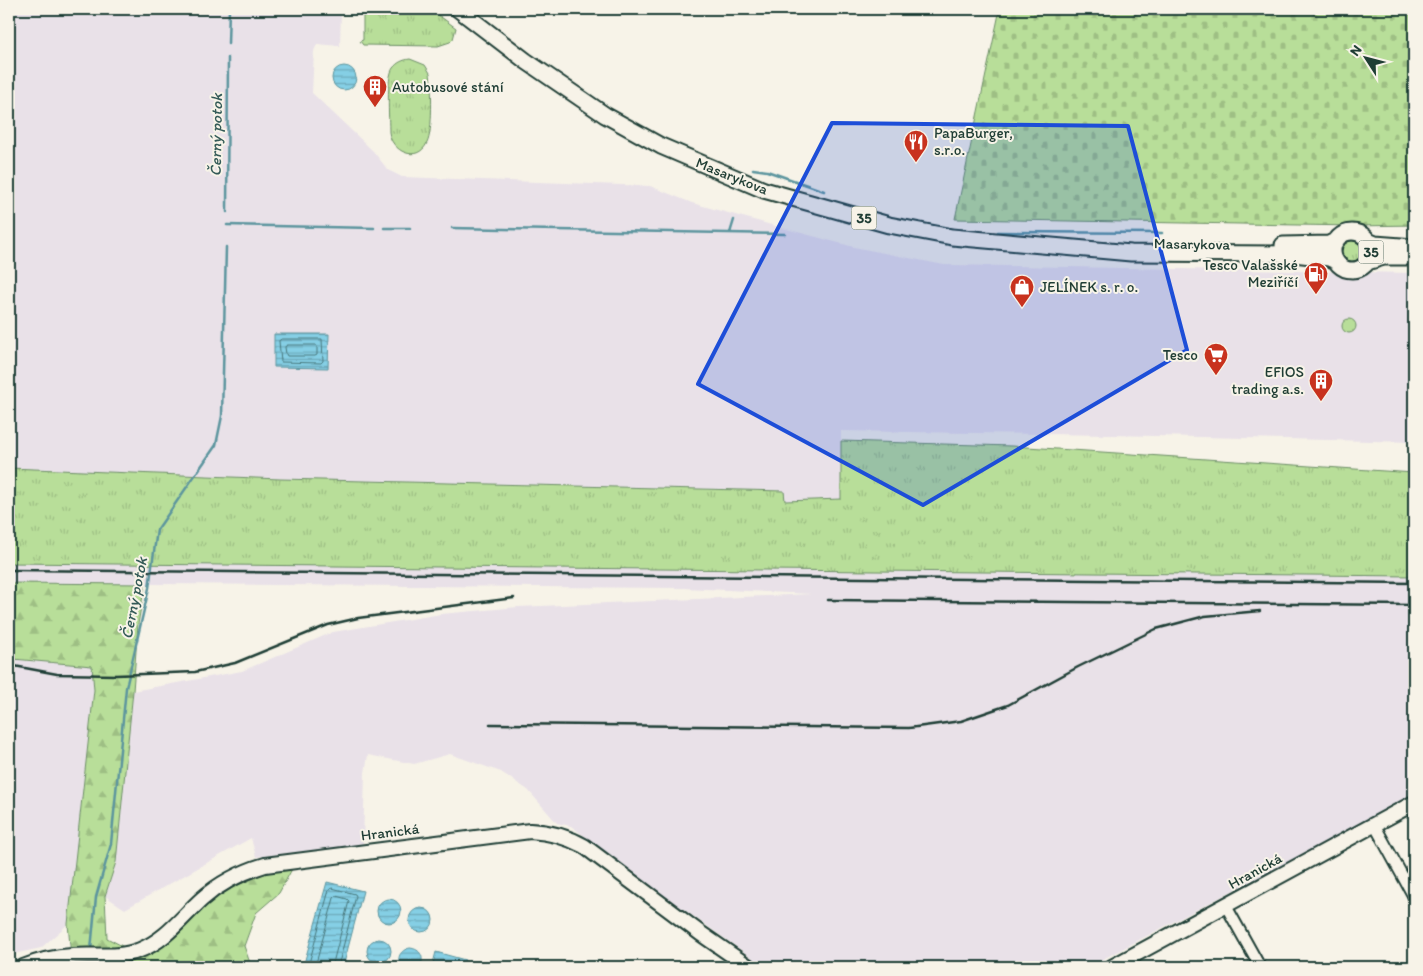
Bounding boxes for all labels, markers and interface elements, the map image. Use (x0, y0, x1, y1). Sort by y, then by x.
north arrow (1340, 32, 1390, 82)
text: N (1346, 42, 1366, 59)
building icon: Autobusové stání (362, 74, 388, 108)
place label: Autobusové stání (392, 78, 504, 96)
water label: Černý potok (206, 93, 226, 177)
place label: PapaBurger, s.r.o. (934, 124, 1013, 159)
restaurant icon: PapaBurger, s.r.o. (903, 129, 929, 163)
street label: Masarykova (693, 153, 771, 199)
road number: 35 (852, 207, 876, 230)
street label: Masarykova (1154, 234, 1231, 254)
road number: 35 (1358, 240, 1384, 264)
place label: Tesco Valašské Meziříčí (1203, 256, 1298, 291)
fuel station icon: Tesco Valašské Meziříčí (1303, 261, 1329, 295)
shop icon: JELÍNEK s. r. o. (1009, 274, 1035, 308)
place label: JELÍNEK s. r. o. (1040, 278, 1138, 296)
supermarket icon: Tesco (1203, 342, 1229, 376)
place label: Tesco (1163, 346, 1198, 364)
place label: EFIOS trading a.s. (1232, 363, 1304, 398)
building icon: EFIOS trading a.s. (1308, 368, 1334, 402)
water label: Černý potok (117, 555, 151, 640)
street label: Hranická (360, 819, 420, 845)
street label: Hranická (1225, 849, 1285, 893)

